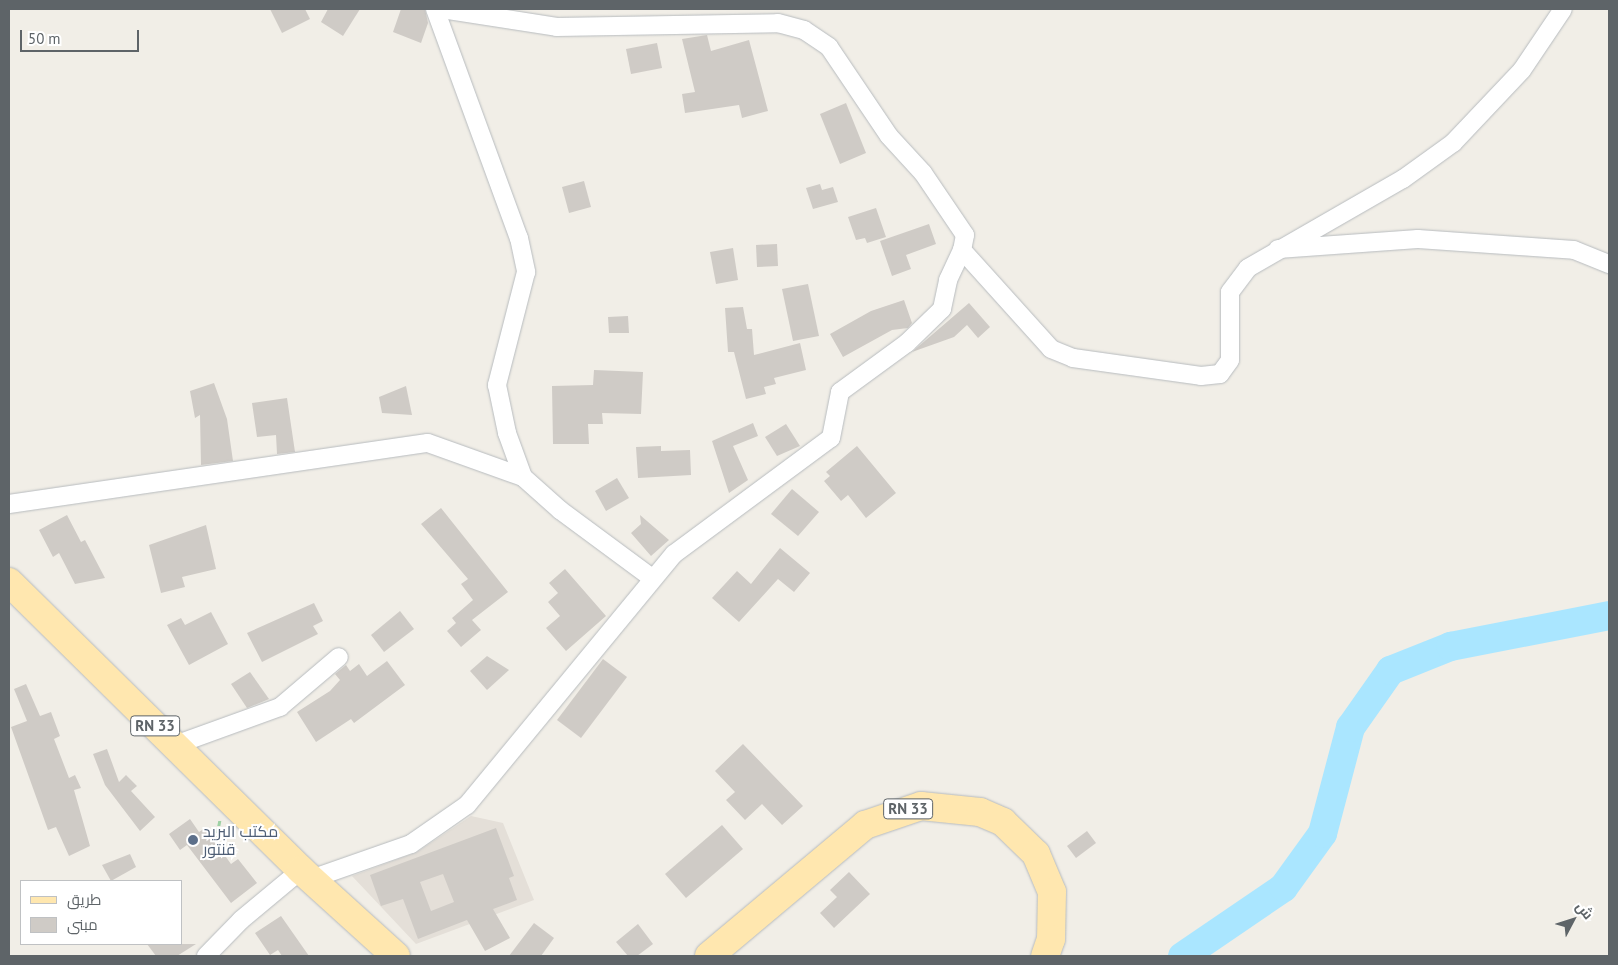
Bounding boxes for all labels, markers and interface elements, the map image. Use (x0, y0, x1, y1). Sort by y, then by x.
scale bar (22, 20, 141, 52)
text: 50 m (28, 29, 61, 48)
road number: RN 33 (130, 714, 180, 738)
road number: RN 33 (883, 796, 933, 822)
place label: مكتب البريد قنتور (203, 821, 278, 859)
marker: مكتب البريد قنتور (187, 834, 199, 846)
legend (20, 880, 182, 945)
text: طريق (67, 890, 101, 909)
north arrow (1548, 895, 1598, 945)
text: ش (1572, 898, 1597, 923)
text: مبنى (67, 915, 98, 934)

